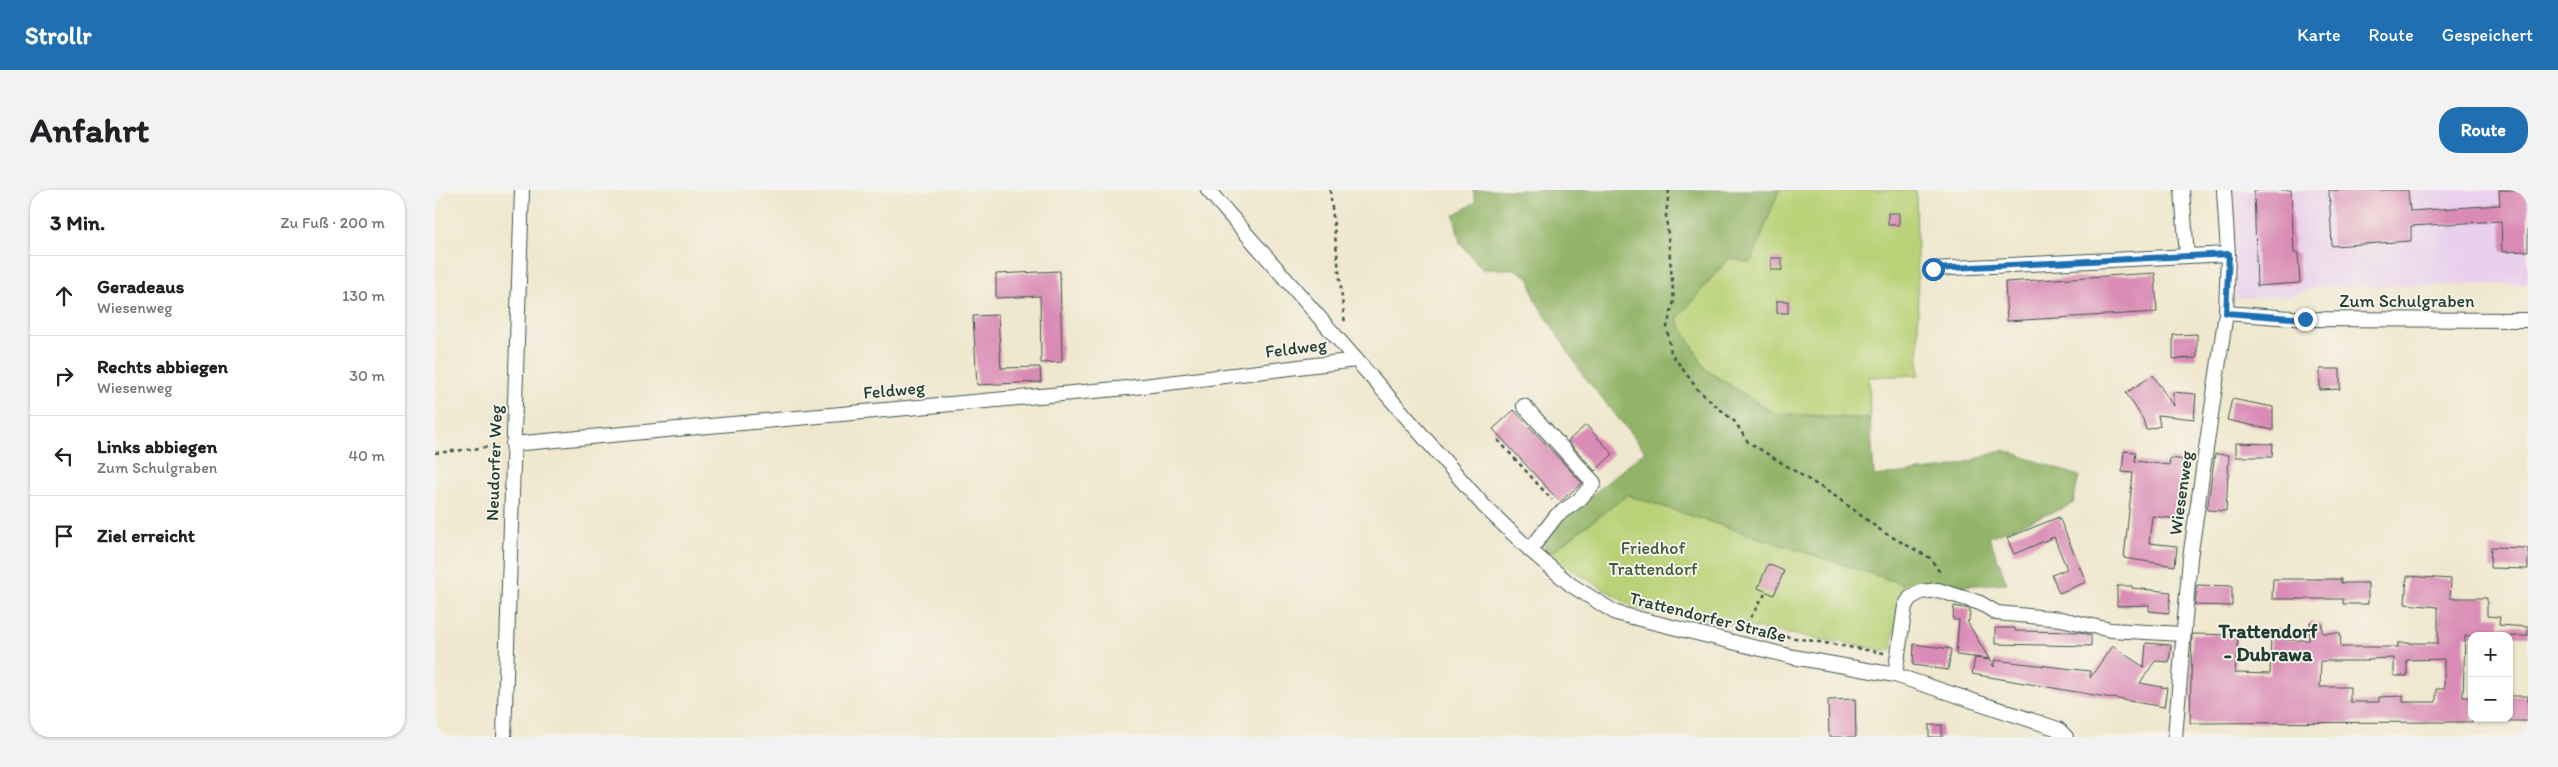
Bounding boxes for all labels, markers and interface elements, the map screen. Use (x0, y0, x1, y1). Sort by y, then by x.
text: Strollr (25, 21, 91, 50)
text: Karte (2297, 24, 2340, 46)
text: Route (2368, 24, 2414, 46)
text: Gespeichert (2442, 24, 2533, 46)
button: Route (2439, 107, 2528, 153)
text: Anfahrt (30, 109, 149, 151)
text: 3 Min. (50, 210, 105, 235)
text: Zu Fuß · 200 m (280, 213, 385, 232)
route start (1922, 258, 1945, 281)
text: Geradeaus (97, 275, 184, 298)
icon: ahead (50, 282, 78, 310)
text: 130 m (342, 286, 385, 305)
street label: Zum Schulgraben (2339, 290, 2475, 312)
text: Wiesenweg (97, 298, 172, 317)
route end (2294, 308, 2317, 331)
street label: Feldweg (1264, 333, 1329, 363)
text: Rechts abbiegen (97, 355, 228, 378)
icon: right (50, 362, 78, 390)
text: 30 m (349, 366, 385, 385)
street label: Feldweg (862, 376, 927, 404)
text: Wiesenweg (97, 378, 172, 397)
street label: Neudorfer Weg (481, 404, 507, 521)
text: Links abbiegen (97, 435, 217, 458)
icon: left (50, 442, 78, 470)
text: 40 m (348, 446, 385, 465)
street label: Wiesenweg (2164, 449, 2198, 537)
text: Zum Schulgraben (97, 458, 217, 477)
icon: arrive (50, 522, 78, 550)
text: Ziel erreicht (97, 524, 195, 547)
park label: Friedhof Trattendorf (1608, 537, 1698, 580)
street label: Trattendorfer Straße (1627, 587, 1789, 647)
district label: Trattendorf - Dubrawa (2217, 619, 2318, 666)
map controls (2468, 632, 2513, 722)
button: + (2468, 632, 2513, 677)
button: − (2468, 677, 2513, 722)

